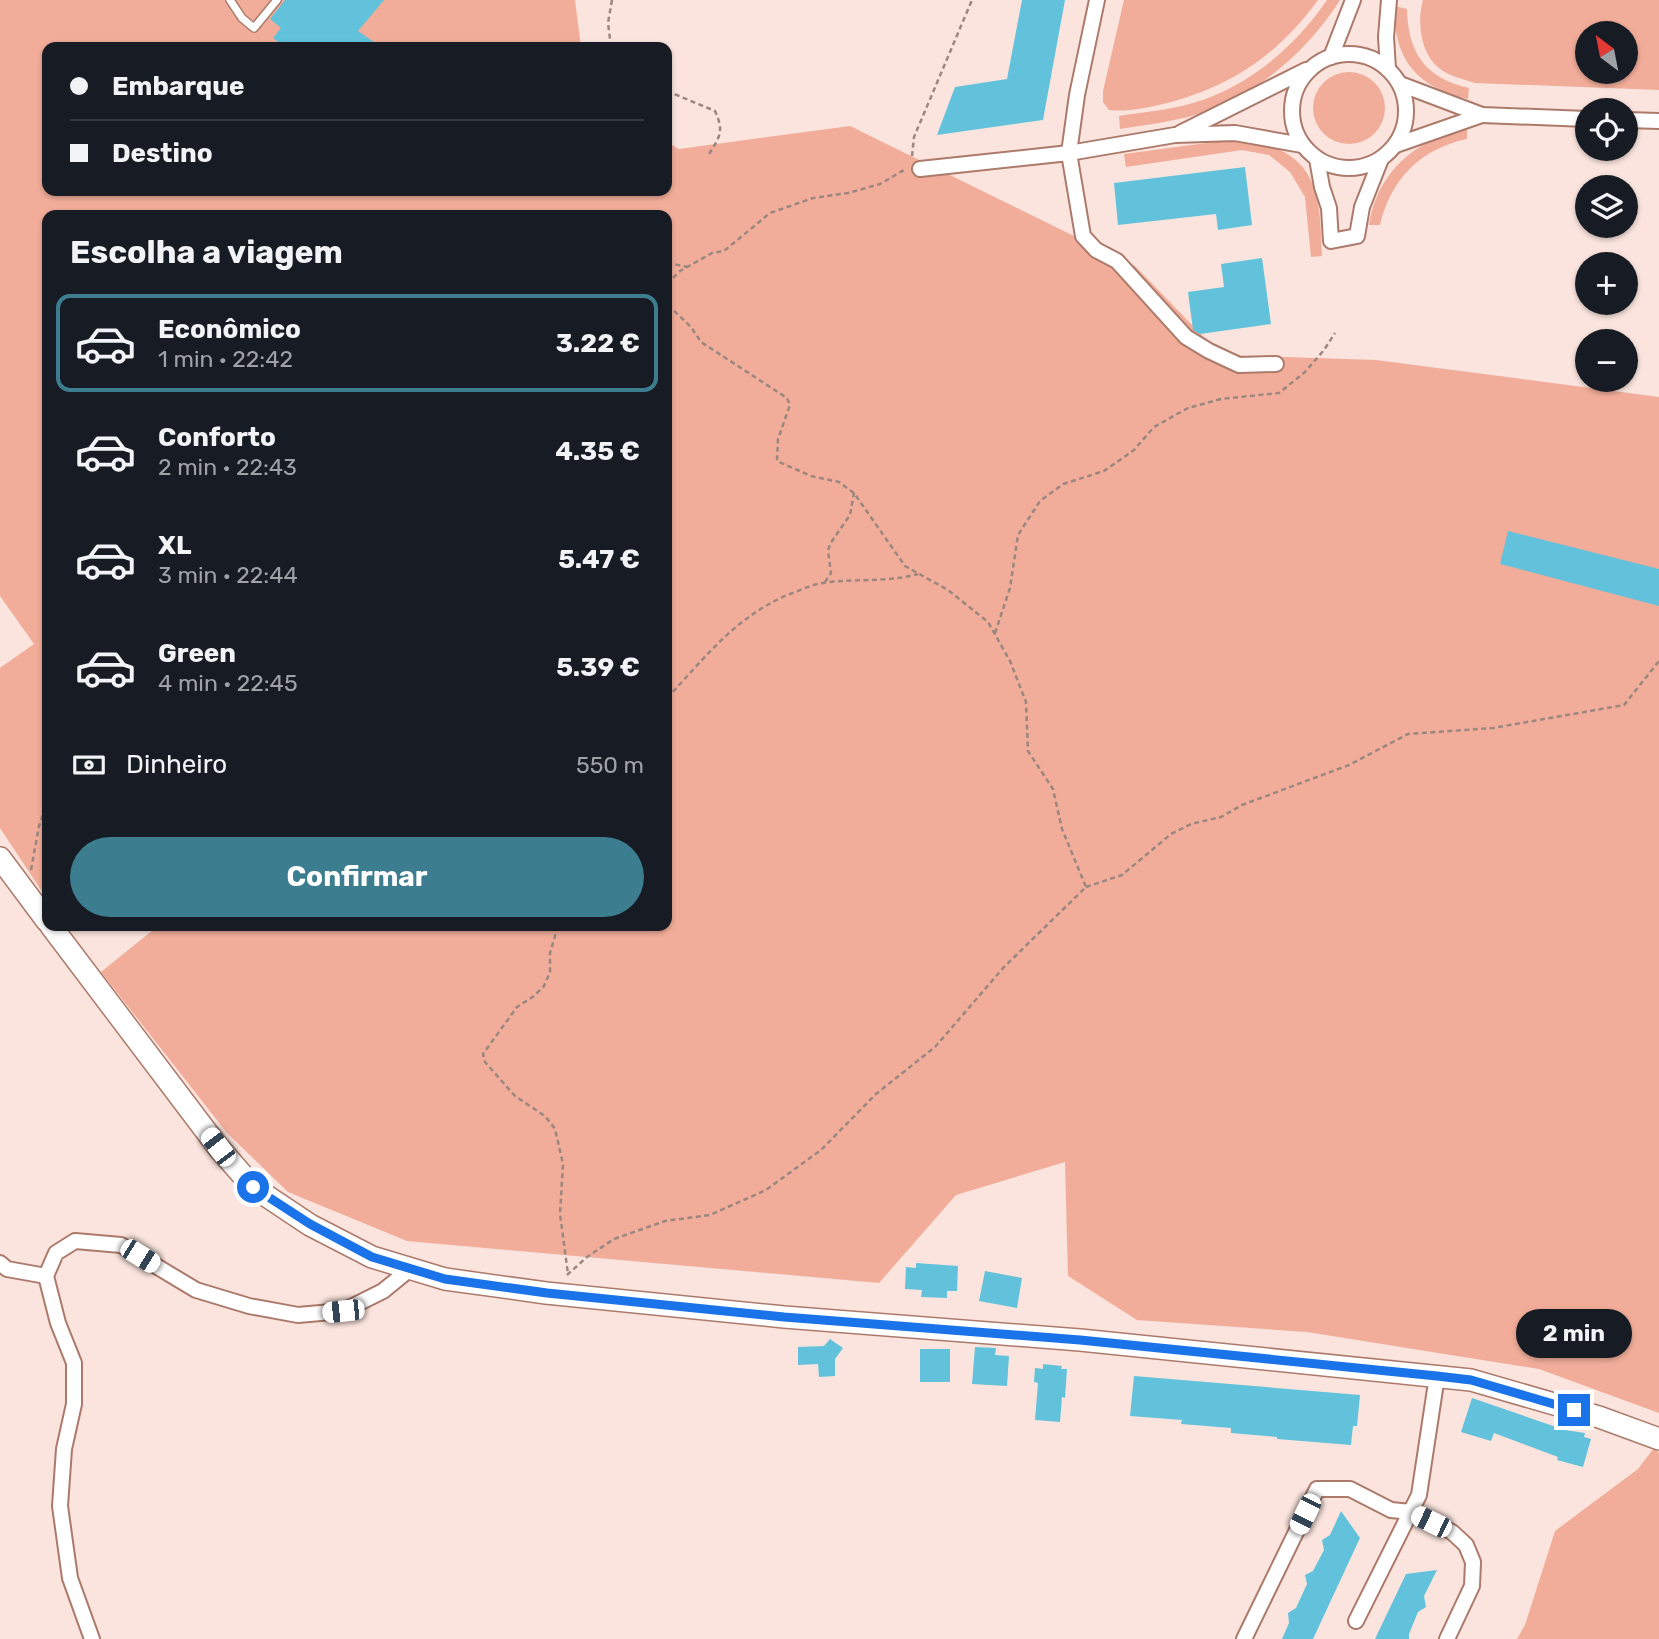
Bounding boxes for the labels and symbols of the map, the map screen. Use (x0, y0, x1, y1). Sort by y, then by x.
north arrow (1575, 21, 1638, 84)
car (197, 1124, 240, 1170)
route start (237, 1171, 269, 1203)
car (117, 1236, 164, 1276)
car (322, 1298, 365, 1324)
callout: 2 min (1516, 1308, 1632, 1358)
route end (1558, 1394, 1590, 1426)
car (1287, 1491, 1324, 1537)
car (1408, 1503, 1455, 1541)

